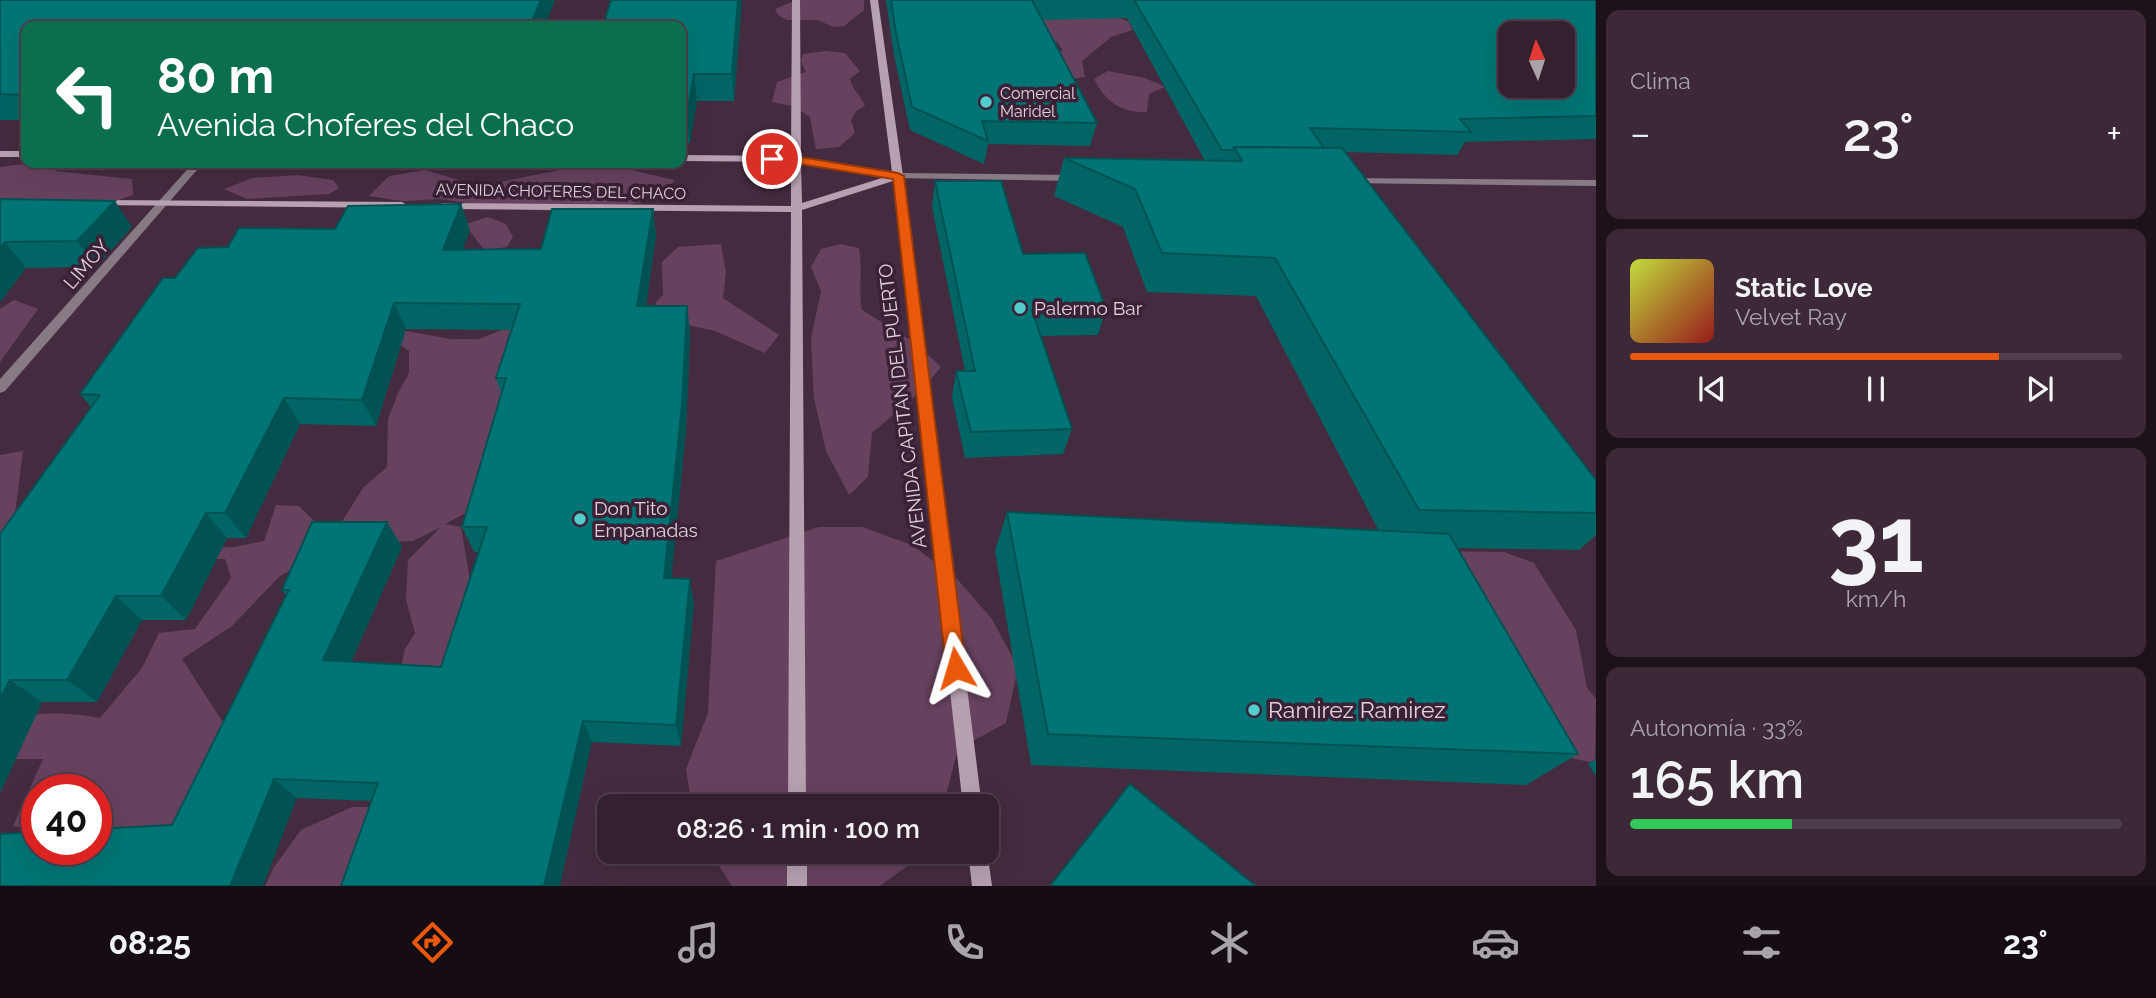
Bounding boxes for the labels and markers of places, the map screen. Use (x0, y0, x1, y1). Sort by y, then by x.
place label: Comercial Maridel (1000, 84, 1076, 121)
marker: Comercial Maridel (978, 94, 994, 110)
pin (742, 129, 802, 189)
place label: Palermo Bar (1034, 297, 1143, 319)
marker: Palermo Bar (1012, 300, 1028, 316)
place label: Don Tito Empanadas (594, 497, 698, 541)
marker: Don Tito Empanadas (572, 511, 588, 527)
place label: Ramirez Ramirez (1268, 696, 1446, 723)
marker: Ramirez Ramirez (1246, 702, 1262, 718)

